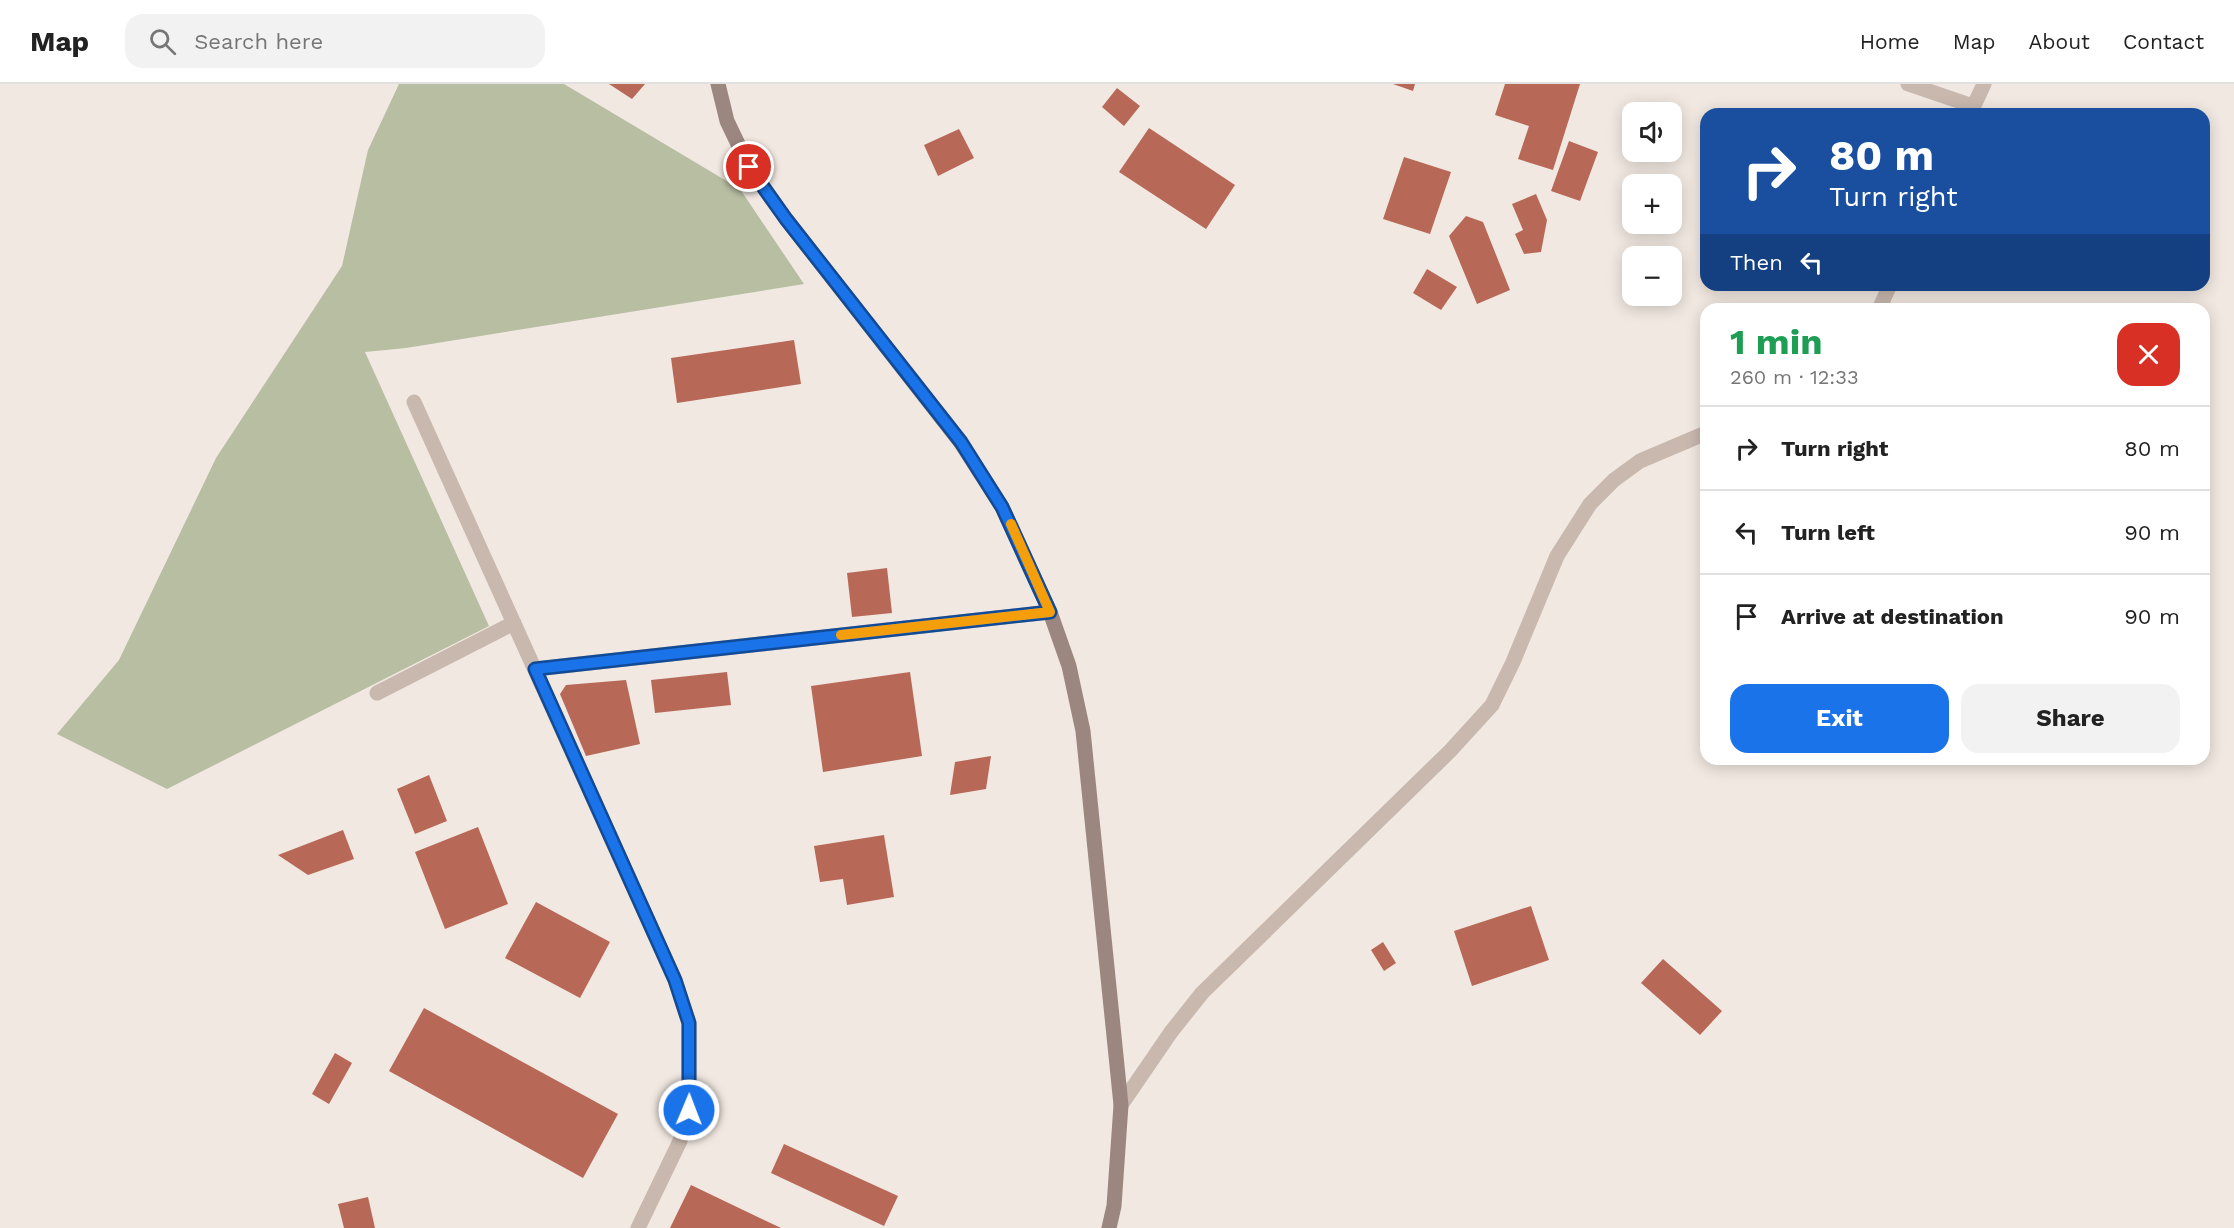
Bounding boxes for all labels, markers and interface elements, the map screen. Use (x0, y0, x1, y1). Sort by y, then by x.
search box (125, 14, 545, 68)
text: Map (30, 25, 89, 58)
icon: search (146, 25, 179, 58)
text: Search here (194, 29, 323, 54)
text: Home (1860, 29, 1920, 54)
text: Map (1953, 29, 1996, 54)
text: About (2029, 29, 2090, 54)
text: Contact (2123, 29, 2204, 54)
map controls (1622, 102, 1682, 306)
button: sound (1622, 102, 1682, 162)
text: 80 m (1829, 131, 1934, 180)
icon: right (1730, 132, 1808, 210)
pin (723, 141, 774, 192)
icon: arrive (732, 150, 765, 183)
button: + (1622, 174, 1682, 234)
text: Turn right (1829, 181, 1958, 213)
button: − (1622, 246, 1682, 306)
icon: left (1795, 246, 1828, 279)
text: Then (1730, 250, 1783, 275)
text: 1 min (1730, 321, 1822, 363)
button: close (2117, 323, 2180, 386)
text: 260 m · 12:33 (1730, 365, 1859, 389)
icon: right (1730, 432, 1763, 465)
text: Turn right (1781, 436, 1888, 461)
text: 80 m (2124, 436, 2180, 461)
icon: left (1730, 516, 1763, 549)
text: Turn left (1781, 520, 1875, 545)
text: 90 m (2124, 520, 2180, 545)
icon: arrive (1730, 600, 1763, 633)
text: Arrive at destination (1781, 604, 2004, 629)
text: 90 m (2124, 604, 2180, 629)
button: Exit (1730, 684, 1949, 753)
button: Share (1961, 684, 2180, 753)
position arrow (657, 1078, 721, 1142)

